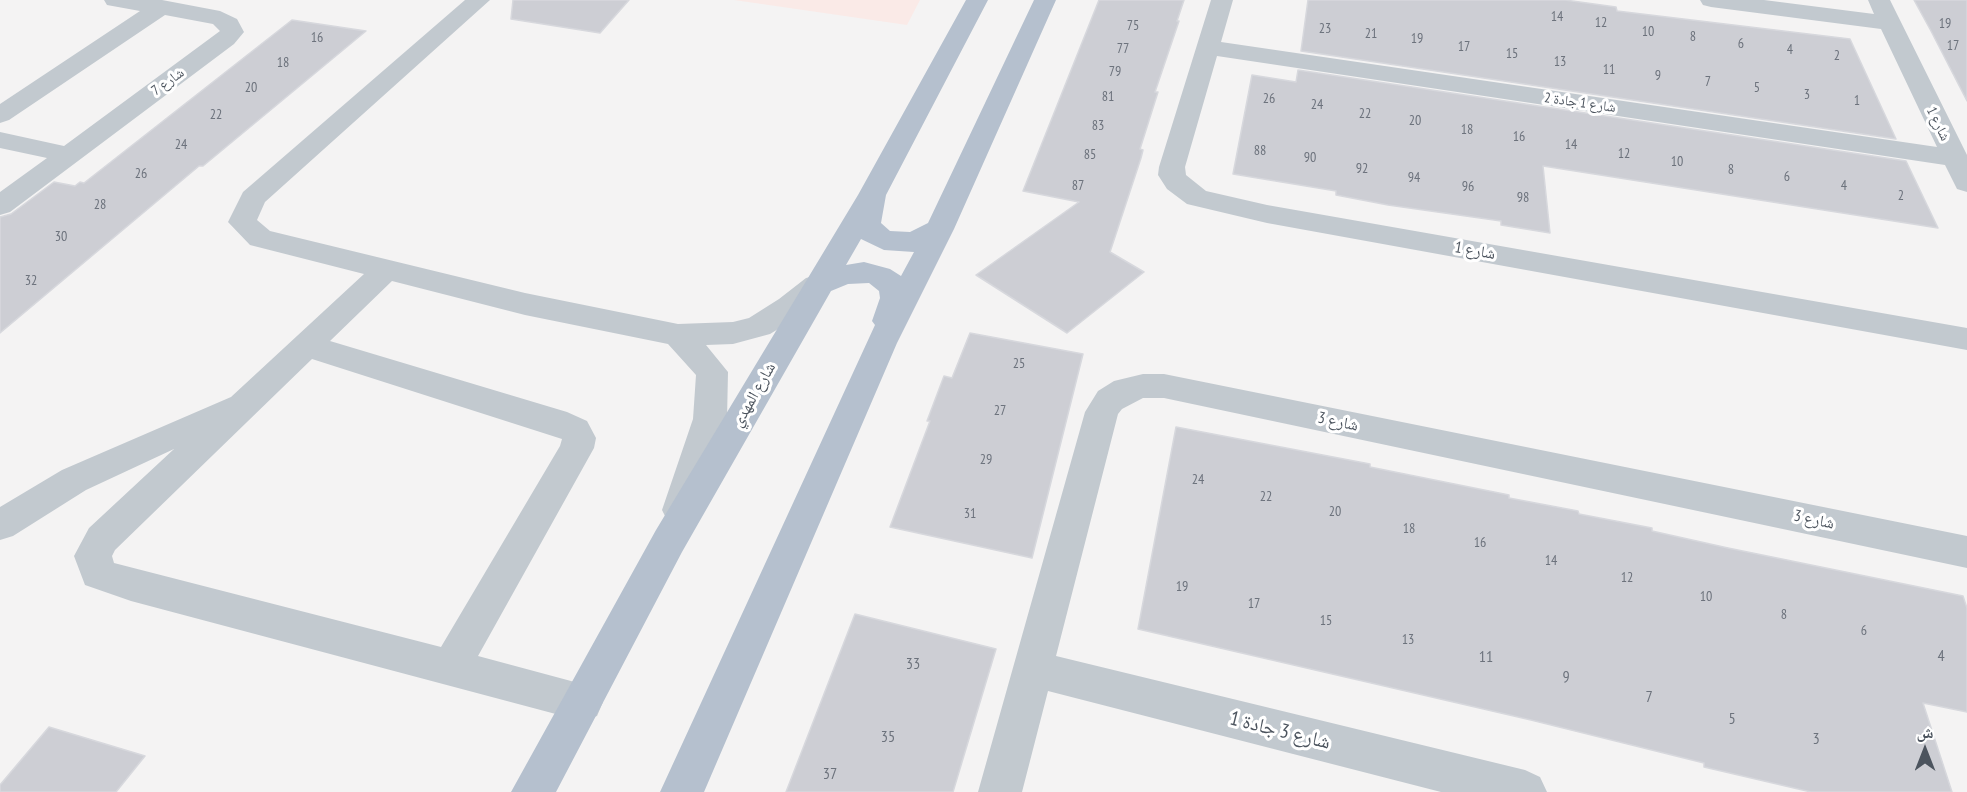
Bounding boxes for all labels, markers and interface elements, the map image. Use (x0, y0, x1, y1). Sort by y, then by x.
house number: 14 (1551, 9, 1563, 25)
house number: 12 (1595, 15, 1607, 31)
house number: 19 (1939, 16, 1951, 32)
house number: 75 (1127, 18, 1139, 34)
house number: 23 (1319, 21, 1331, 37)
house number: 10 (1642, 24, 1654, 40)
house number: 21 (1365, 26, 1377, 42)
house number: 8 (1690, 29, 1696, 45)
house number: 16 (311, 30, 323, 46)
house number: 19 (1411, 31, 1423, 47)
house number: 6 (1738, 36, 1744, 52)
house number: 17 (1947, 38, 1959, 54)
house number: 17 (1458, 39, 1470, 55)
house number: 77 (1117, 41, 1129, 57)
house number: 4 (1787, 42, 1793, 58)
house number: 15 (1506, 46, 1518, 62)
house number: 2 (1834, 48, 1840, 64)
house number: 13 (1554, 54, 1566, 70)
house number: 18 (277, 55, 289, 71)
house number: 11 (1603, 62, 1615, 78)
house number: 79 (1109, 64, 1121, 80)
street label: شارع 7 (149, 65, 187, 99)
house number: 9 (1655, 68, 1661, 84)
house number: 7 (1705, 74, 1711, 90)
house number: 20 (245, 80, 257, 96)
house number: 5 (1754, 80, 1760, 96)
house number: 3 (1804, 87, 1810, 103)
house number: 81 (1102, 89, 1114, 105)
street label: شارع 1 جادة 2 (1543, 90, 1617, 116)
house number: 26 (1263, 91, 1275, 107)
house number: 1 (1854, 93, 1860, 109)
house number: 24 (1311, 97, 1323, 113)
street label: شارع 1 (1923, 104, 1953, 144)
house number: 22 (1359, 106, 1371, 122)
house number: 22 (210, 107, 222, 123)
house number: 20 (1409, 113, 1421, 129)
house number: 83 (1092, 118, 1104, 134)
house number: 18 (1461, 122, 1473, 138)
house number: 16 (1513, 129, 1525, 145)
house number: 24 (175, 137, 187, 153)
house number: 14 (1565, 137, 1577, 153)
house number: 88 (1254, 143, 1266, 159)
house number: 12 (1618, 146, 1630, 162)
house number: 85 (1084, 147, 1096, 163)
house number: 90 (1304, 150, 1316, 166)
house number: 10 (1671, 154, 1683, 170)
house number: 92 (1356, 161, 1368, 177)
house number: 8 (1728, 162, 1734, 178)
house number: 26 (135, 166, 147, 182)
house number: 6 (1784, 169, 1790, 185)
house number: 94 (1408, 170, 1420, 186)
house number: 87 (1072, 178, 1084, 194)
house number: 4 (1841, 178, 1847, 194)
house number: 96 (1462, 179, 1474, 195)
house number: 2 (1898, 188, 1904, 204)
house number: 98 (1517, 190, 1529, 206)
house number: 28 (94, 197, 106, 213)
house number: 30 (55, 229, 67, 245)
street label: شارع 1 (1453, 238, 1497, 264)
house number: 32 (25, 273, 37, 289)
house number: 25 (1013, 356, 1025, 372)
street label: شارع المهدي (728, 359, 780, 431)
house number: 27 (994, 403, 1006, 419)
street label: شارع 3 (1316, 408, 1360, 436)
house number: 29 (980, 452, 992, 468)
house number: 24 (1192, 472, 1204, 488)
house number: 22 (1260, 489, 1272, 505)
house number: 20 (1329, 504, 1341, 520)
house number: 31 (964, 506, 976, 522)
street label: شارع 3 (1792, 506, 1836, 534)
house number: 18 (1403, 521, 1415, 537)
house number: 16 (1474, 535, 1486, 551)
house number: 14 (1545, 553, 1557, 569)
house number: 12 (1621, 570, 1633, 586)
house number: 19 (1176, 579, 1188, 595)
house number: 10 (1700, 589, 1712, 605)
house number: 17 (1248, 596, 1260, 612)
house number: 8 (1781, 607, 1787, 623)
house number: 15 (1320, 613, 1332, 629)
house number: 6 (1861, 623, 1867, 639)
house number: 13 (1402, 632, 1414, 648)
house number: 4 (1937, 646, 1945, 666)
house number: 11 (1479, 647, 1493, 667)
house number: 33 (906, 654, 920, 674)
house number: 9 (1562, 667, 1570, 687)
house number: 7 (1645, 687, 1653, 707)
street label: شارع 3 جادة 1 (1227, 707, 1333, 755)
house number: 5 (1728, 709, 1736, 729)
north arrow (1895, 720, 1955, 780)
text: ش (1917, 722, 1933, 742)
house number: 35 (881, 727, 895, 747)
house number: 3 (1812, 729, 1820, 749)
house number: 37 (823, 764, 837, 784)

